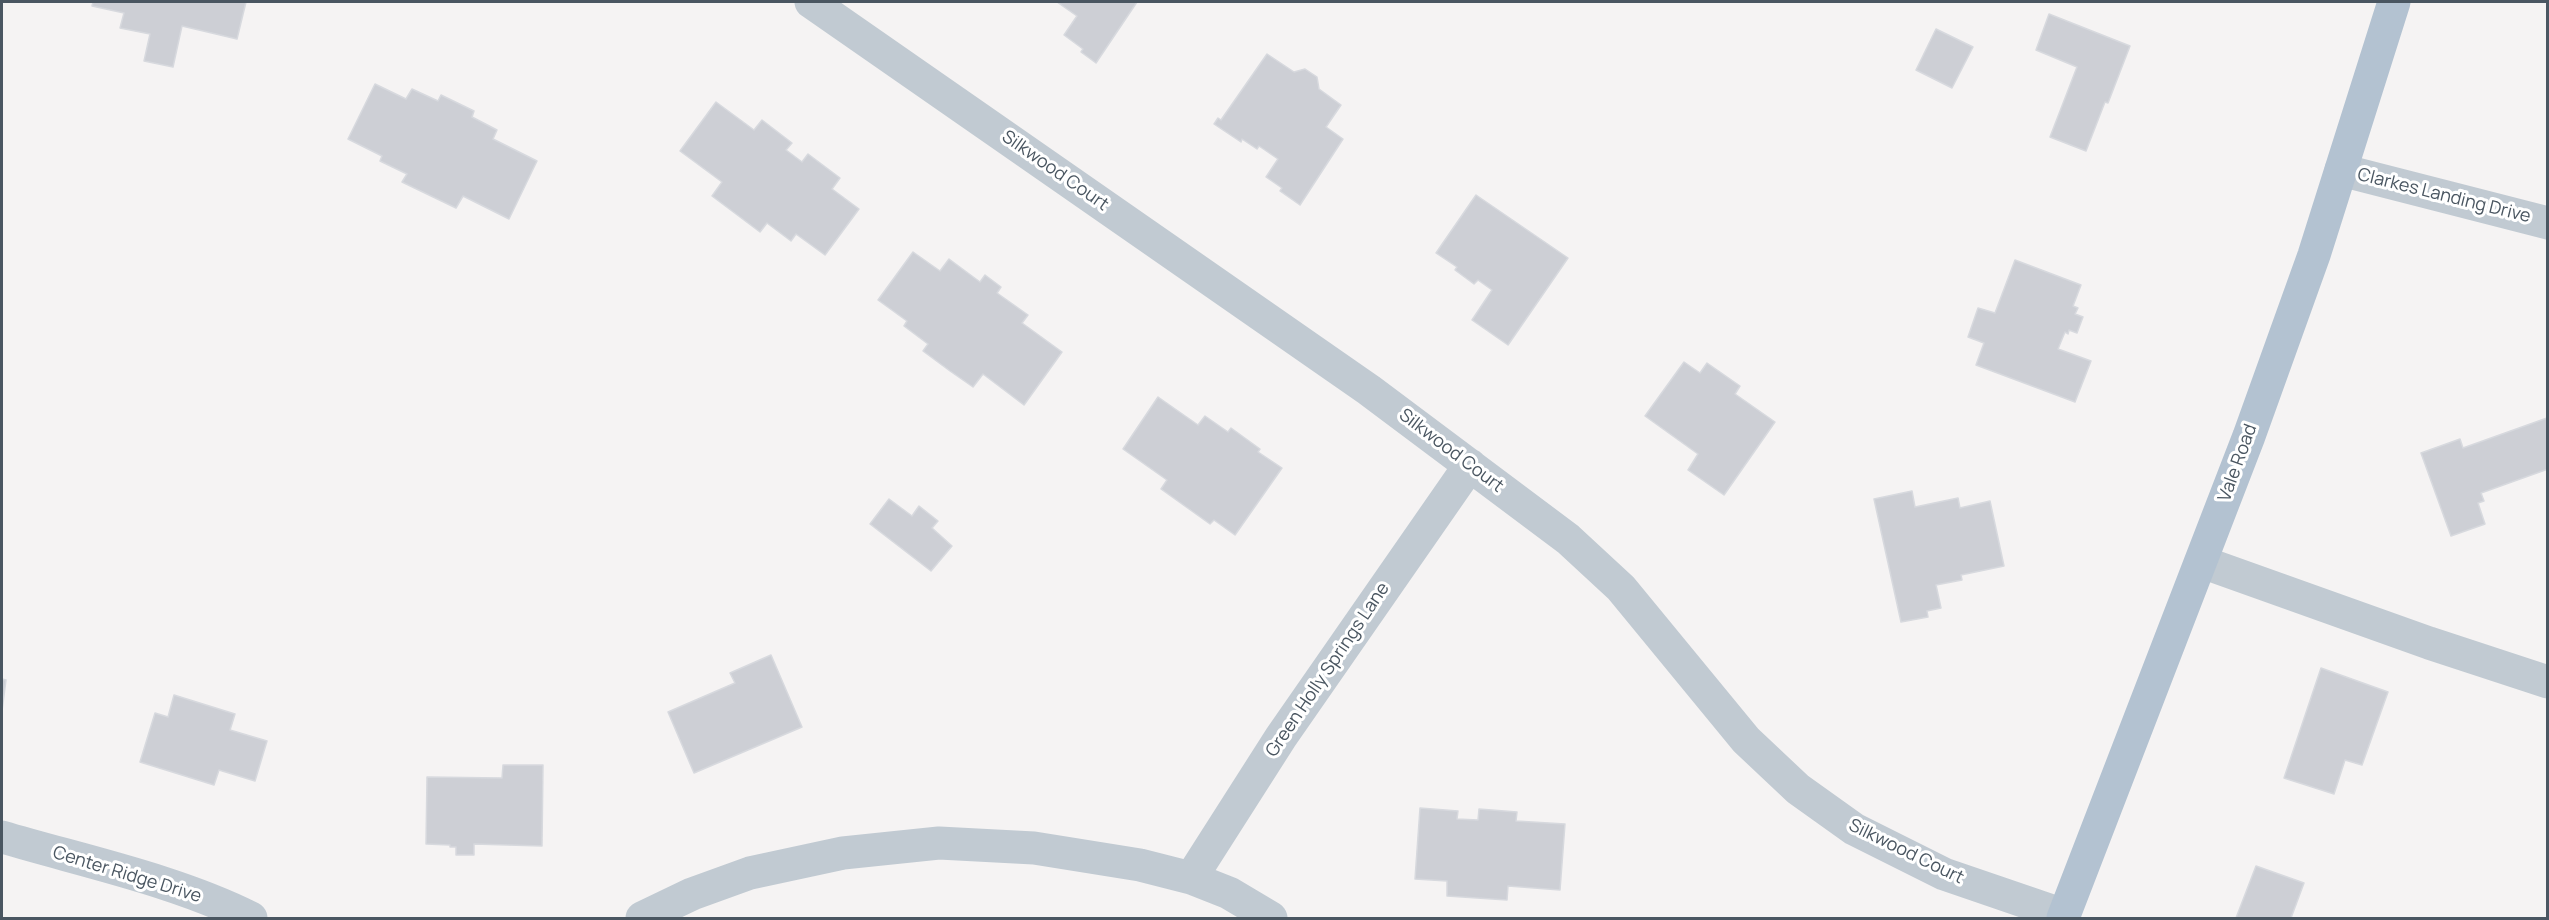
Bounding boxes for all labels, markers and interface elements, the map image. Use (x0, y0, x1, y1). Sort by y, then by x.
street label: Silkwood Court (997, 126, 1113, 216)
street label: Clarkes Landing Drive (2355, 164, 2533, 228)
street label: Silkwood Court (1394, 405, 1508, 497)
street label: Vale Road (2214, 421, 2262, 505)
street label: Green Holly Springs Lane (1262, 579, 1394, 761)
street label: Silkwood Court (1845, 815, 1967, 889)
street label: Center Ridge Drive (50, 842, 204, 908)

